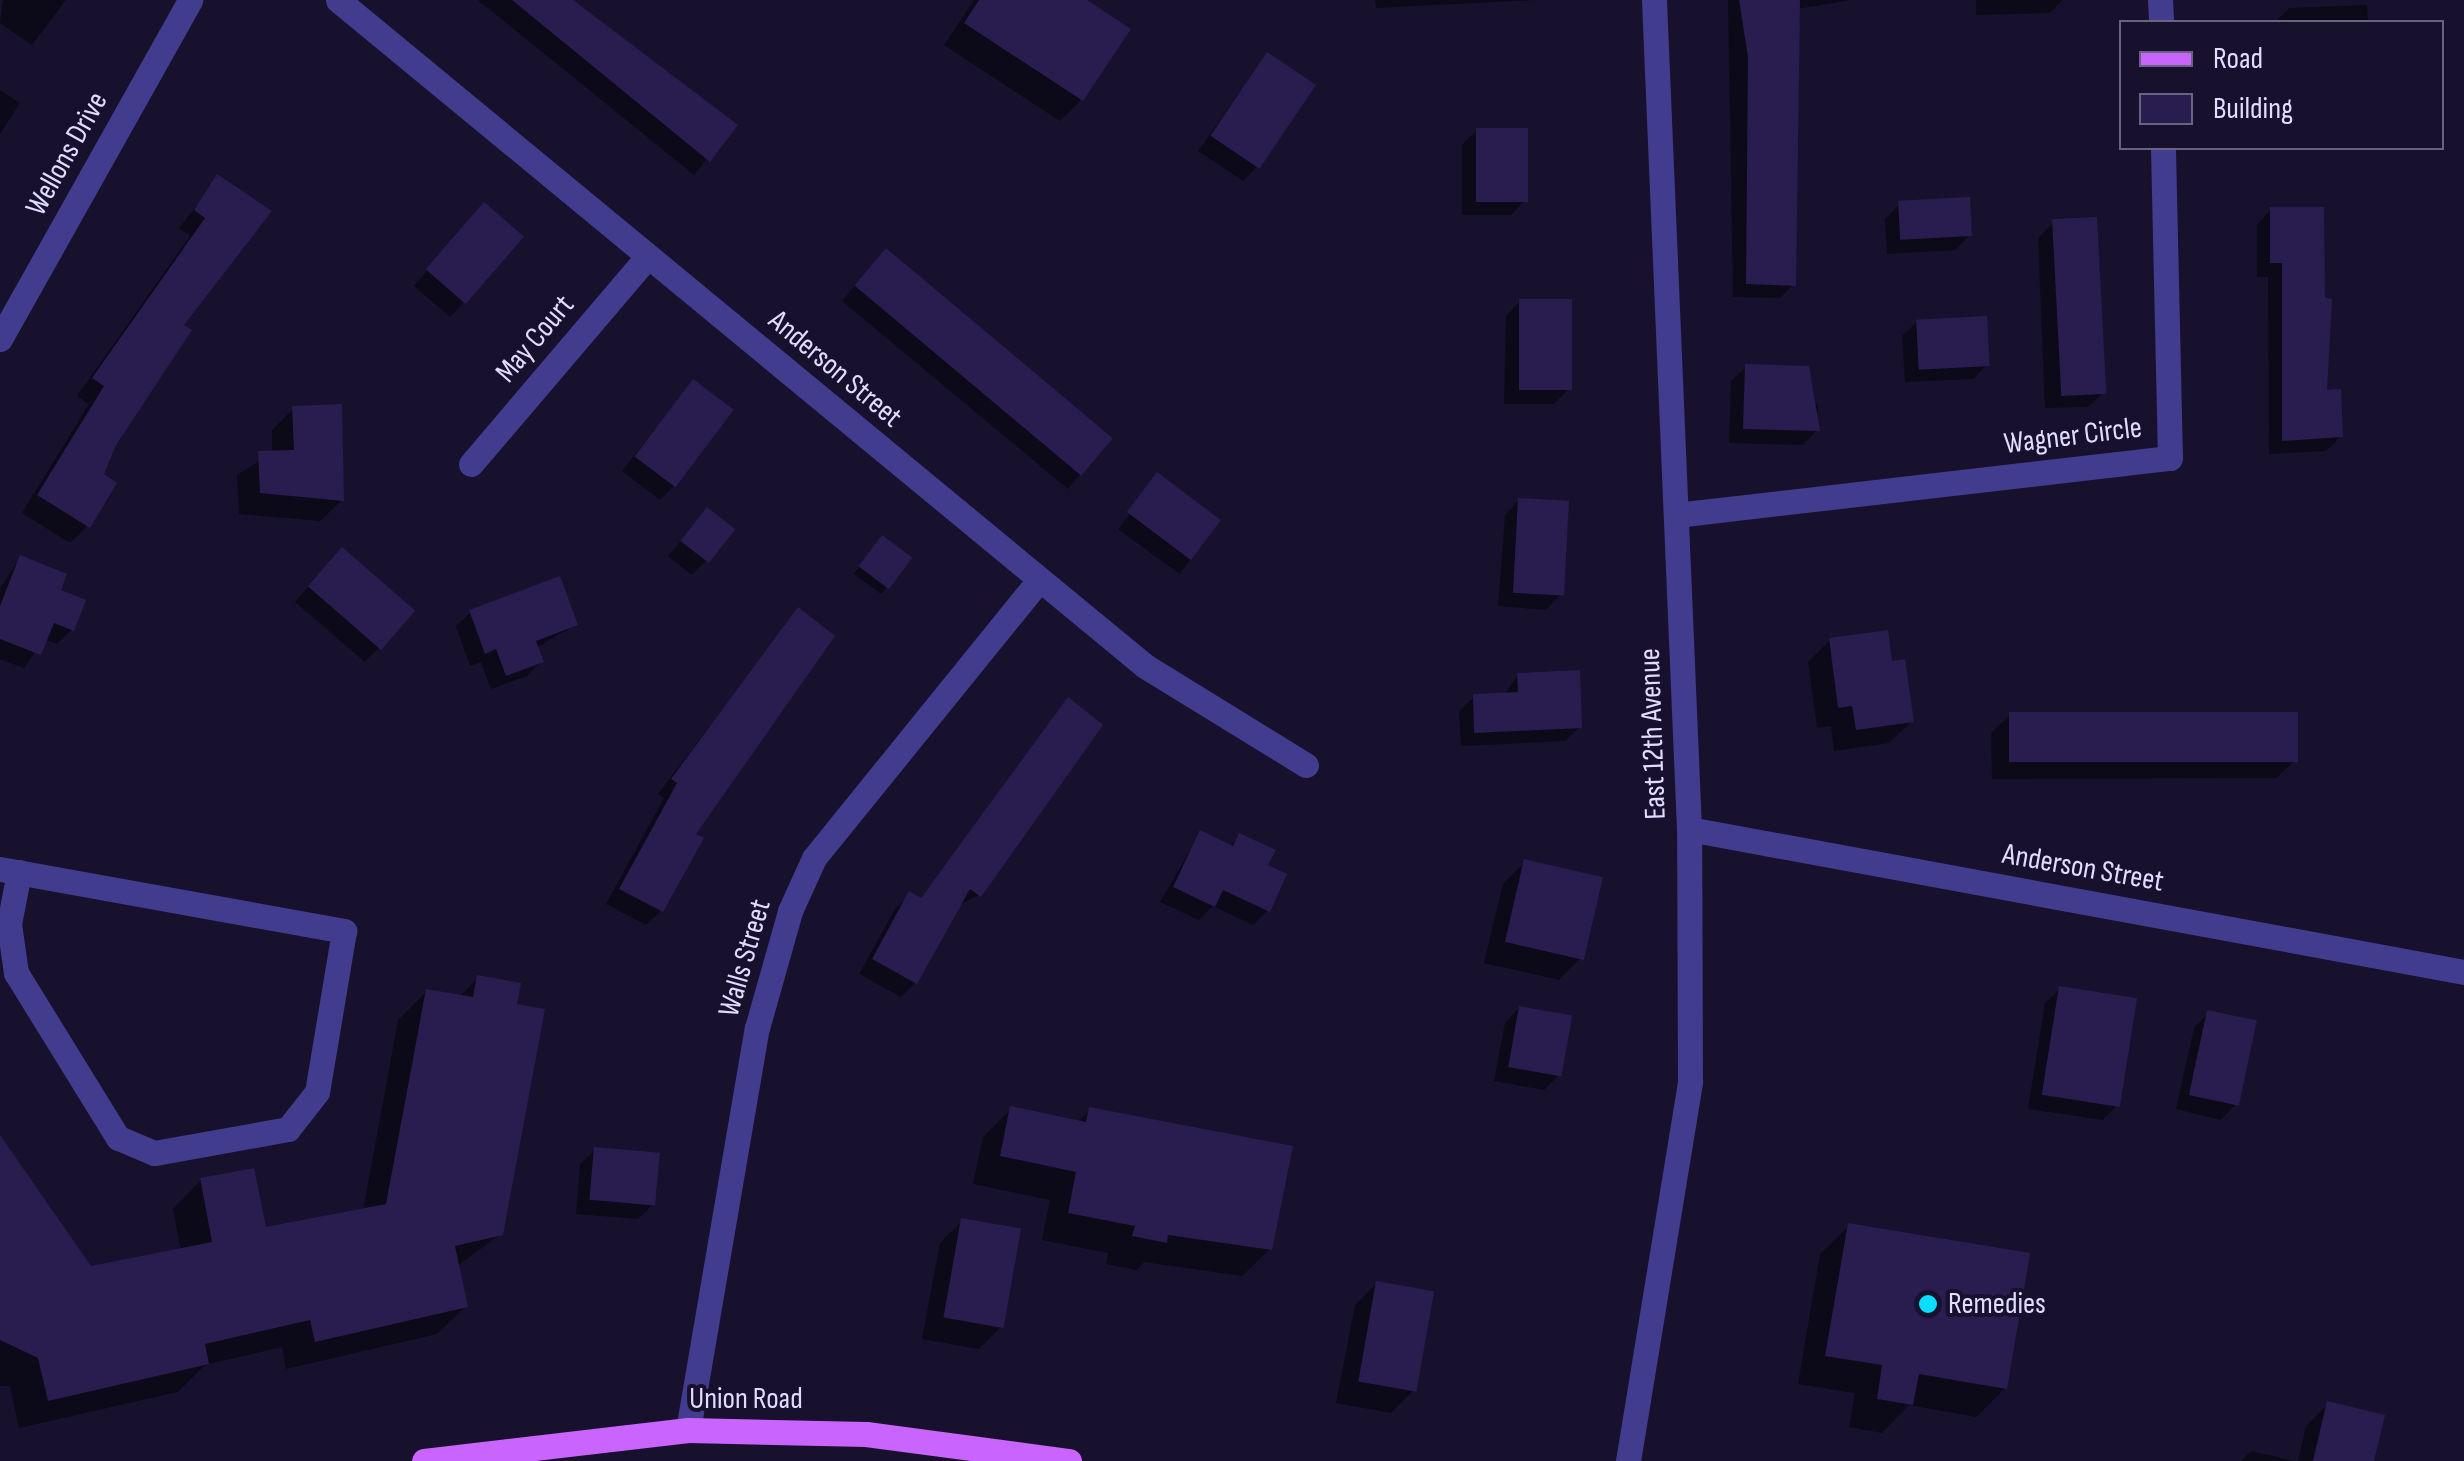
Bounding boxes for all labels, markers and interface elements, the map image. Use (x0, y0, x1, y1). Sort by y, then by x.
legend (2119, 20, 2444, 150)
text: Road (2213, 41, 2263, 77)
street label: Wellons Drive (18, 86, 116, 222)
text: Building (2213, 91, 2293, 127)
street label: May Court (488, 288, 582, 390)
street label: Anderson Street (761, 303, 909, 435)
street label: Wagner Circle (2002, 410, 2144, 462)
street label: East 12th Avenue (1632, 648, 1674, 820)
street label: Anderson Street (2000, 836, 2166, 900)
street label: Walls Street (711, 895, 779, 1021)
place label: Remedies (1948, 1286, 2046, 1322)
marker: Remedies (1917, 1293, 1939, 1315)
street label: Union Road (689, 1381, 803, 1417)

